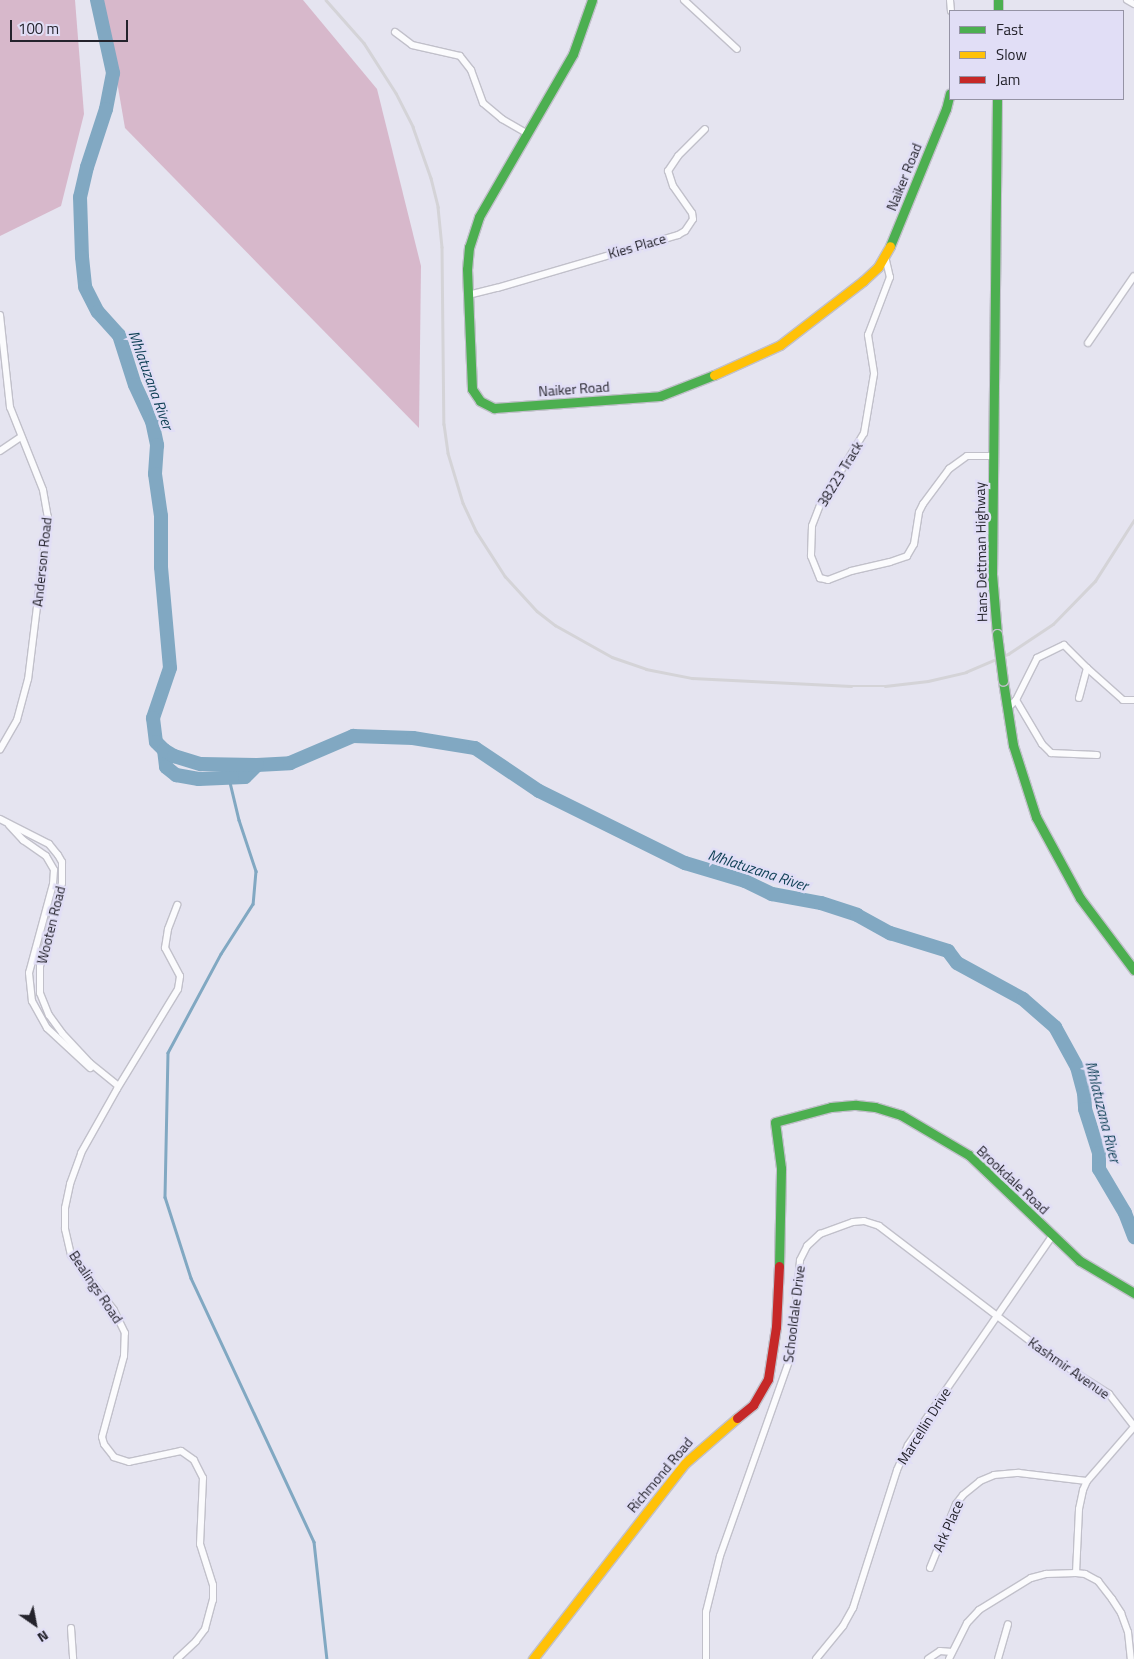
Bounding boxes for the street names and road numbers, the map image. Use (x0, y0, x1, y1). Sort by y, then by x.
street label: Naiker Road (883, 141, 925, 213)
street label: Kies Place (606, 230, 668, 262)
street label: Naiker Road (538, 378, 610, 400)
street label: 38223 Track (814, 438, 866, 510)
street label: Hans Dettman Highway (971, 482, 991, 622)
street label: Anderson Road (29, 516, 55, 608)
street label: Wooten Road (33, 884, 69, 966)
street label: Brookdale Road (973, 1142, 1053, 1218)
street label: Bealings Road (66, 1248, 126, 1326)
street label: Schooldale Drive (780, 1265, 808, 1363)
street label: Kashmir Avenue (1025, 1334, 1113, 1402)
street label: Marcellin Drive (894, 1385, 954, 1467)
street label: Richmond Road (624, 1434, 696, 1516)
street label: Ark Place (929, 1498, 967, 1554)

